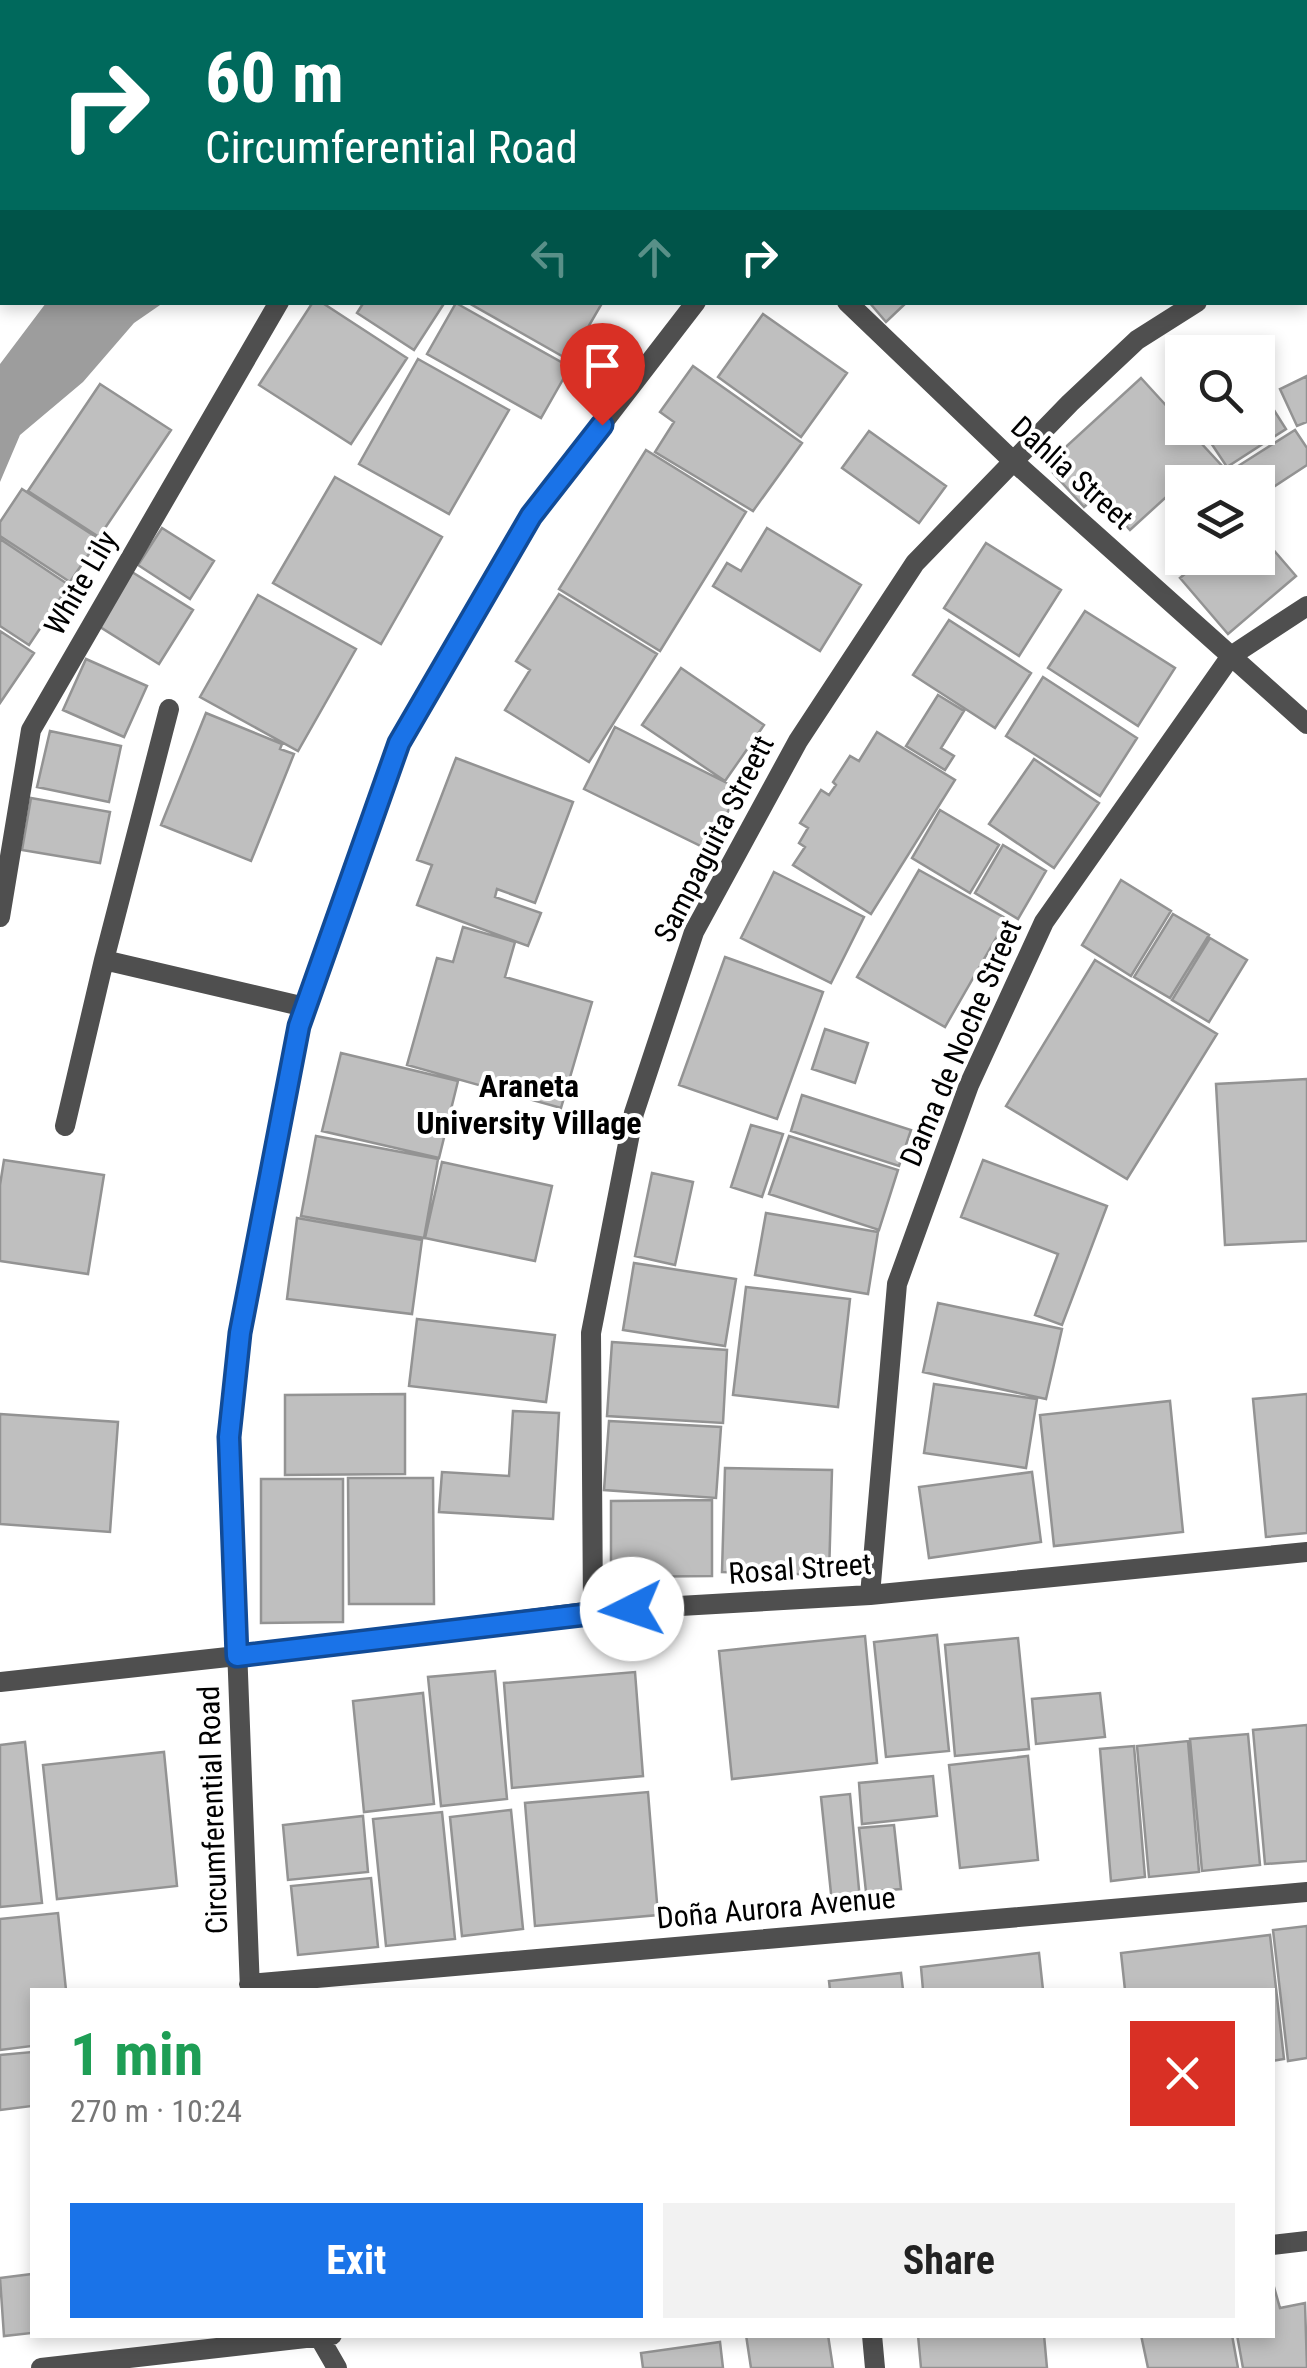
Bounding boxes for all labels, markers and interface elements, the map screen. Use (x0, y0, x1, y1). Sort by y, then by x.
text: 60 m (205, 37, 344, 119)
icon: right (40, 40, 170, 170)
text: Circumferential Road (205, 121, 578, 174)
icon: left (522, 230, 577, 285)
icon: ahead (627, 230, 682, 285)
icon: right (732, 230, 787, 285)
pin (560, 323, 645, 426)
map controls (1165, 335, 1275, 575)
button: search (1165, 335, 1275, 445)
icon: arrive (575, 338, 630, 393)
street label: Dahlia Street (1004, 409, 1140, 536)
button: layers (1165, 465, 1275, 575)
street label: White Lily (37, 524, 124, 641)
street label: Sampaguita Streett (646, 730, 781, 948)
street label: Dama de Noche Street (893, 914, 1028, 1171)
district label: Araneta University Village (416, 1067, 642, 1142)
street label: Rosal Street (727, 1546, 873, 1591)
position arrow (580, 1557, 684, 1661)
street label: Circumferential Road (191, 1685, 234, 1935)
street label: Doña Aurora Avenue (655, 1880, 897, 1935)
text: 1 min (70, 2019, 203, 2090)
button: close (1130, 2021, 1235, 2126)
text: 270 m · 10:24 (70, 2092, 242, 2130)
button: Exit (70, 2203, 643, 2318)
button: Share (663, 2203, 1235, 2318)

